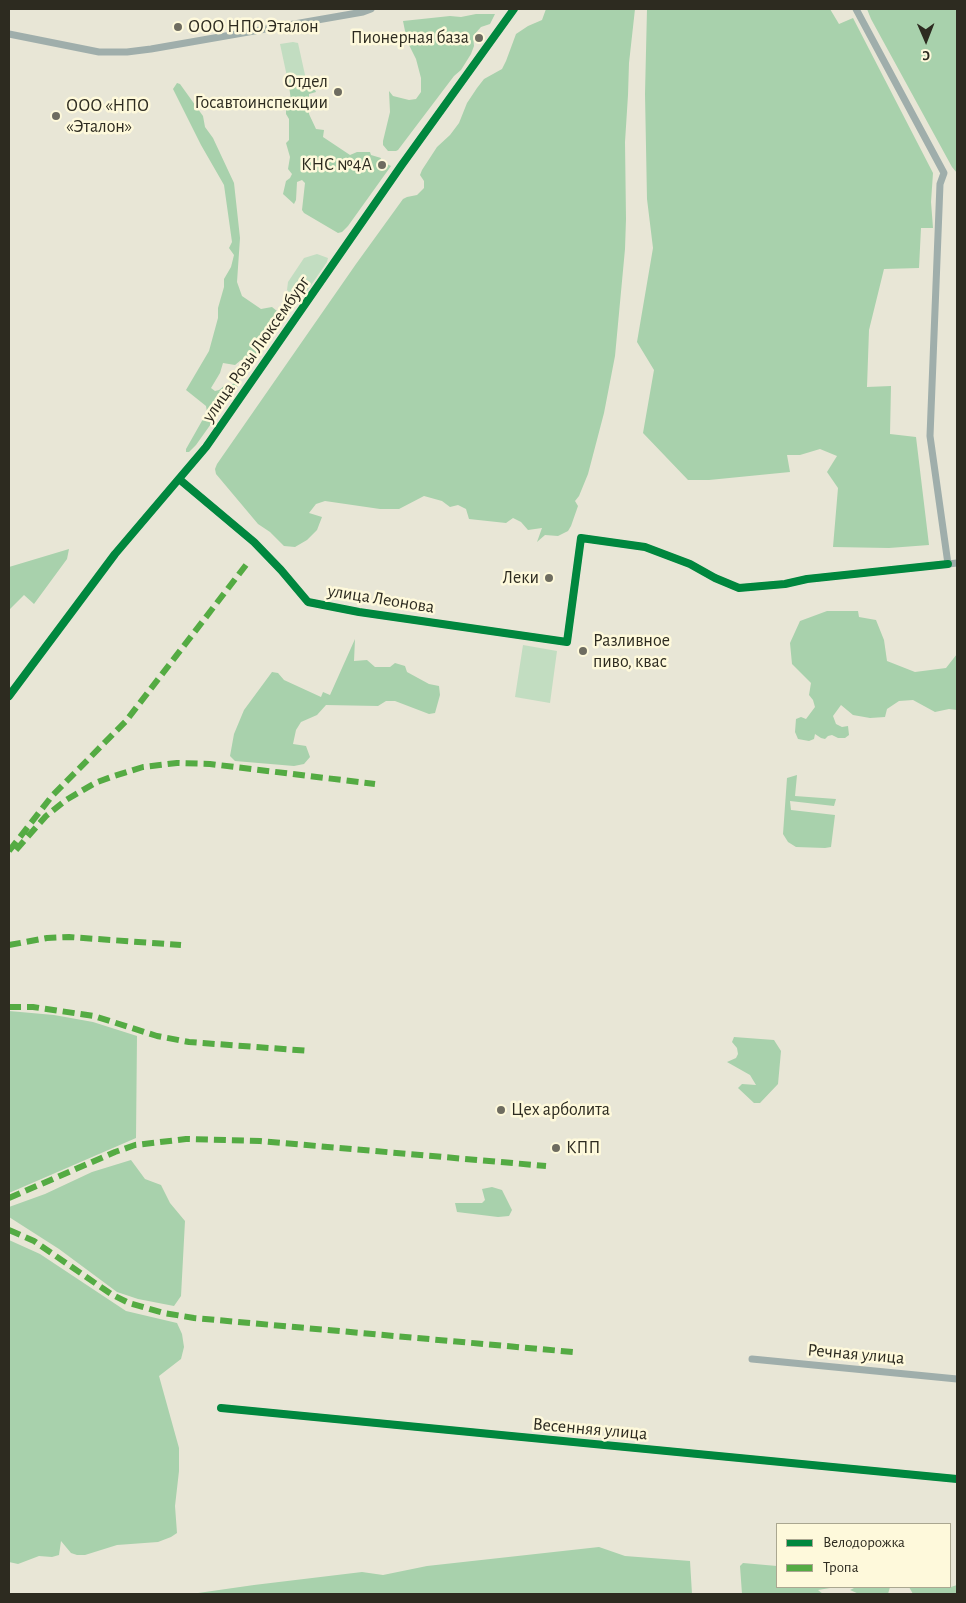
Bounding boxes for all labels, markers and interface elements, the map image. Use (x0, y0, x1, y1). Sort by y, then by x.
north arrow (901, 15, 951, 65)
place label: ООО НПО Эталон (188, 16, 319, 38)
marker: ООО НПО Эталон (172, 21, 184, 33)
place label: Пионерная база (351, 27, 469, 49)
marker: Пионерная база (473, 32, 485, 44)
text: С (922, 48, 930, 62)
place label: Отдел Госавтоинспекции (195, 71, 328, 114)
marker: Отдел Госавтоинспекции (332, 86, 344, 98)
place label: ООО «НПО «Эталон» (66, 95, 149, 138)
marker: ООО «НПО «Эталон» (50, 110, 62, 122)
place label: КНС №4А (301, 154, 372, 176)
marker: КНС №4А (376, 159, 388, 171)
street label: улица Розы Люксембург (198, 272, 314, 426)
place label: Леки (503, 567, 539, 589)
marker: Леки (543, 572, 555, 584)
street label: улица Леонова (326, 580, 436, 618)
place label: Разливное пиво, квас (593, 630, 670, 672)
marker: Разливное пиво, квас (577, 645, 589, 657)
place label: Цех арболита (511, 1099, 610, 1121)
marker: Цех арболита (495, 1104, 507, 1116)
place label: КПП (566, 1137, 600, 1159)
marker: КПП (550, 1142, 562, 1154)
street label: Речная улица (807, 1339, 905, 1369)
street label: Весенняя улица (532, 1413, 648, 1445)
legend (776, 1523, 951, 1588)
text: Велодорожка (823, 1535, 905, 1550)
text: Тропа (823, 1560, 859, 1575)

